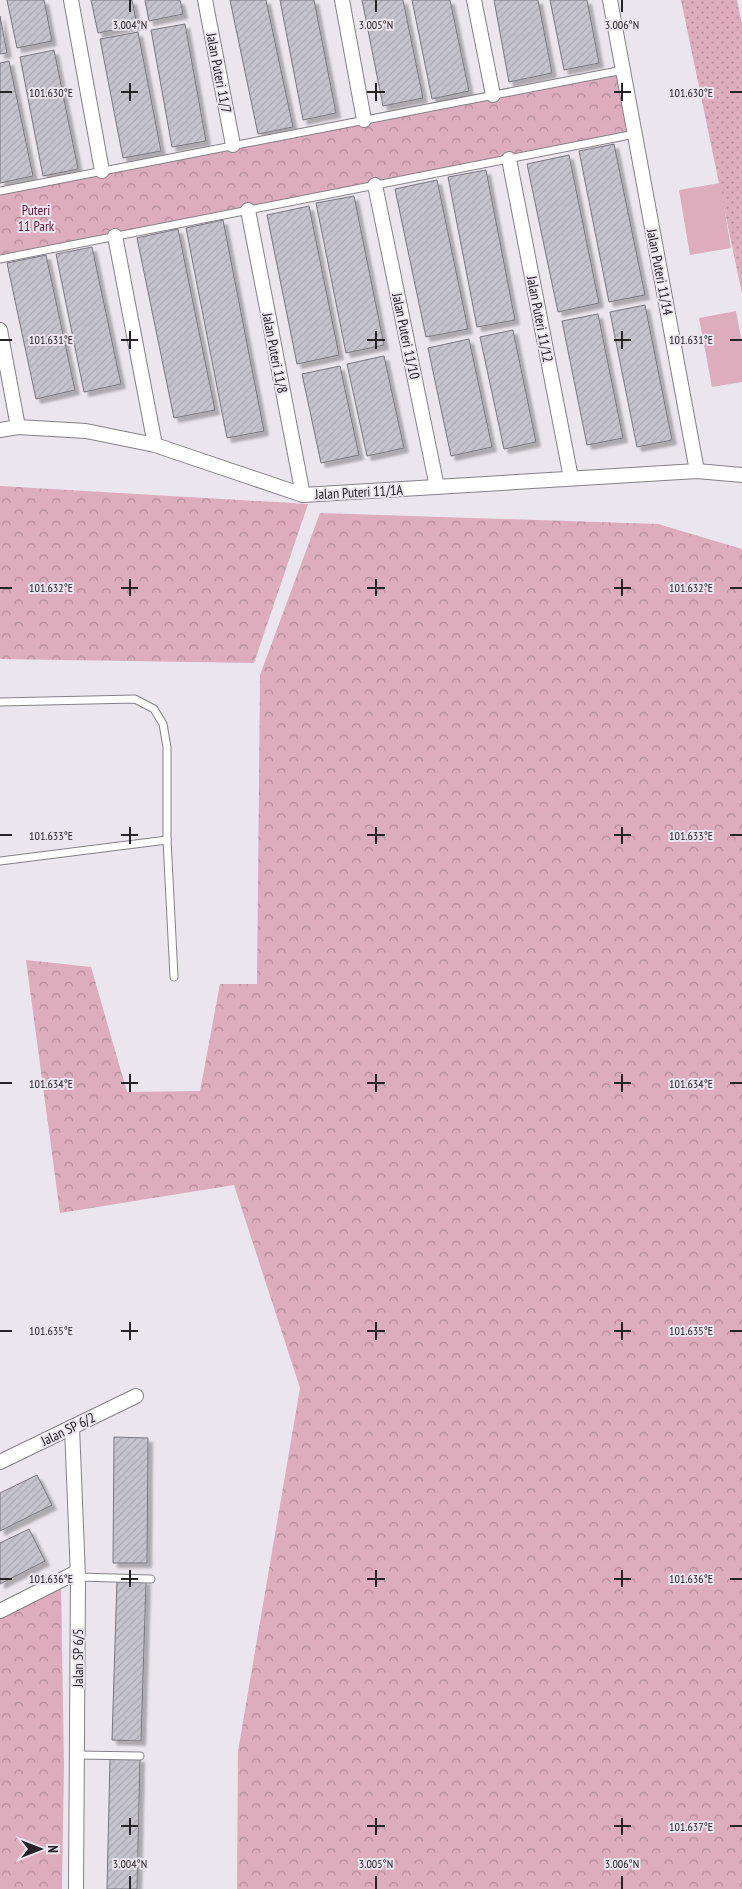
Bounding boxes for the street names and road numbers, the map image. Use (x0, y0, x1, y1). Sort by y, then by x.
street label: Jalan Puteri 11/7 (202, 30, 236, 115)
street label: Jalan Puteri 11/14 (643, 226, 677, 317)
street label: Jalan Puteri 11/12 (523, 273, 557, 364)
street label: Jalan Puteri 11/10 (388, 290, 424, 381)
street label: Jalan Puteri 11/8 (258, 310, 292, 395)
street label: Jalan Puteri 11/1A (314, 481, 404, 503)
street label: Jalan SP 6/2 (37, 1408, 98, 1450)
street label: Jalan SP 6/5 (69, 1629, 87, 1688)

